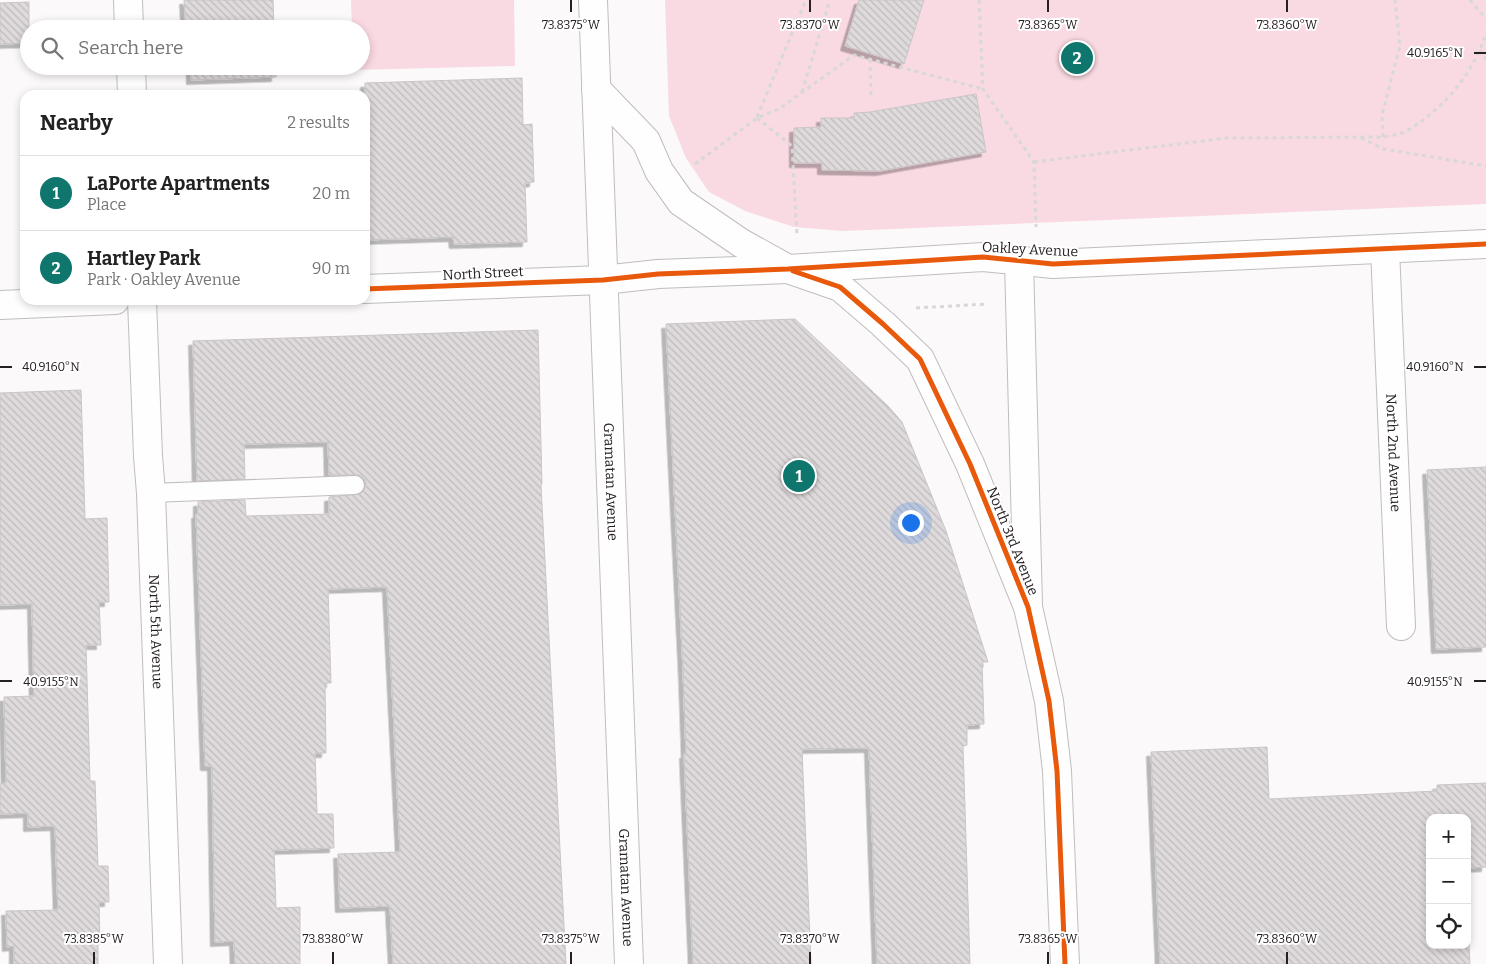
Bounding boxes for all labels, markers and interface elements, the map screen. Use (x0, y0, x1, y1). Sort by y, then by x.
text: 73.8375°W (542, 18, 601, 32)
text: 73.8370°W (780, 18, 840, 32)
text: 73.8365°W (1018, 18, 1078, 32)
text: 73.8360°W (1257, 18, 1318, 32)
search box (20, 20, 370, 75)
icon: search (38, 34, 66, 62)
text: Search here (78, 36, 183, 59)
pin: 2 (1061, 39, 1093, 77)
text: 40.9165°N (1407, 46, 1464, 60)
text: Nearby (40, 110, 113, 136)
text: 2 results (287, 113, 350, 132)
text: LaPorte Apartments (87, 172, 270, 195)
text: 1 (53, 184, 59, 203)
text: 20 m (313, 184, 350, 203)
text: Place (87, 195, 126, 214)
street label: Oakley Avenue (981, 238, 1079, 261)
text: Hartley Park (87, 247, 200, 270)
text: 2 (51, 259, 61, 278)
text: 90 m (312, 259, 350, 278)
street label: North Street (442, 263, 524, 284)
text: Park · Oakley Avenue (87, 270, 241, 289)
text: 40.9160°N (22, 360, 80, 374)
text: 40.9160°N (1406, 360, 1464, 374)
street label: North 2nd Avenue (1382, 393, 1404, 512)
street label: Gramatan Avenue (600, 422, 621, 541)
pin: 1 (783, 457, 815, 495)
street label: North 3rd Avenue (983, 484, 1042, 598)
your location (898, 510, 924, 536)
street label: North 5th Avenue (145, 574, 166, 689)
text: 40.9155°N (23, 675, 79, 689)
text: 40.9155°N (1407, 675, 1463, 689)
map controls (1426, 814, 1471, 949)
button: + (1426, 814, 1471, 859)
street label: Gramatan Avenue (615, 828, 636, 947)
button: − (1426, 859, 1471, 904)
button: locate (1426, 904, 1471, 949)
text: 73.8385°W (64, 932, 124, 946)
text: 73.8380°W (303, 932, 364, 946)
text: 73.8375°W (542, 932, 601, 946)
text: 73.8370°W (780, 932, 840, 946)
text: 73.8365°W (1018, 932, 1078, 946)
text: 73.8360°W (1257, 932, 1318, 946)

